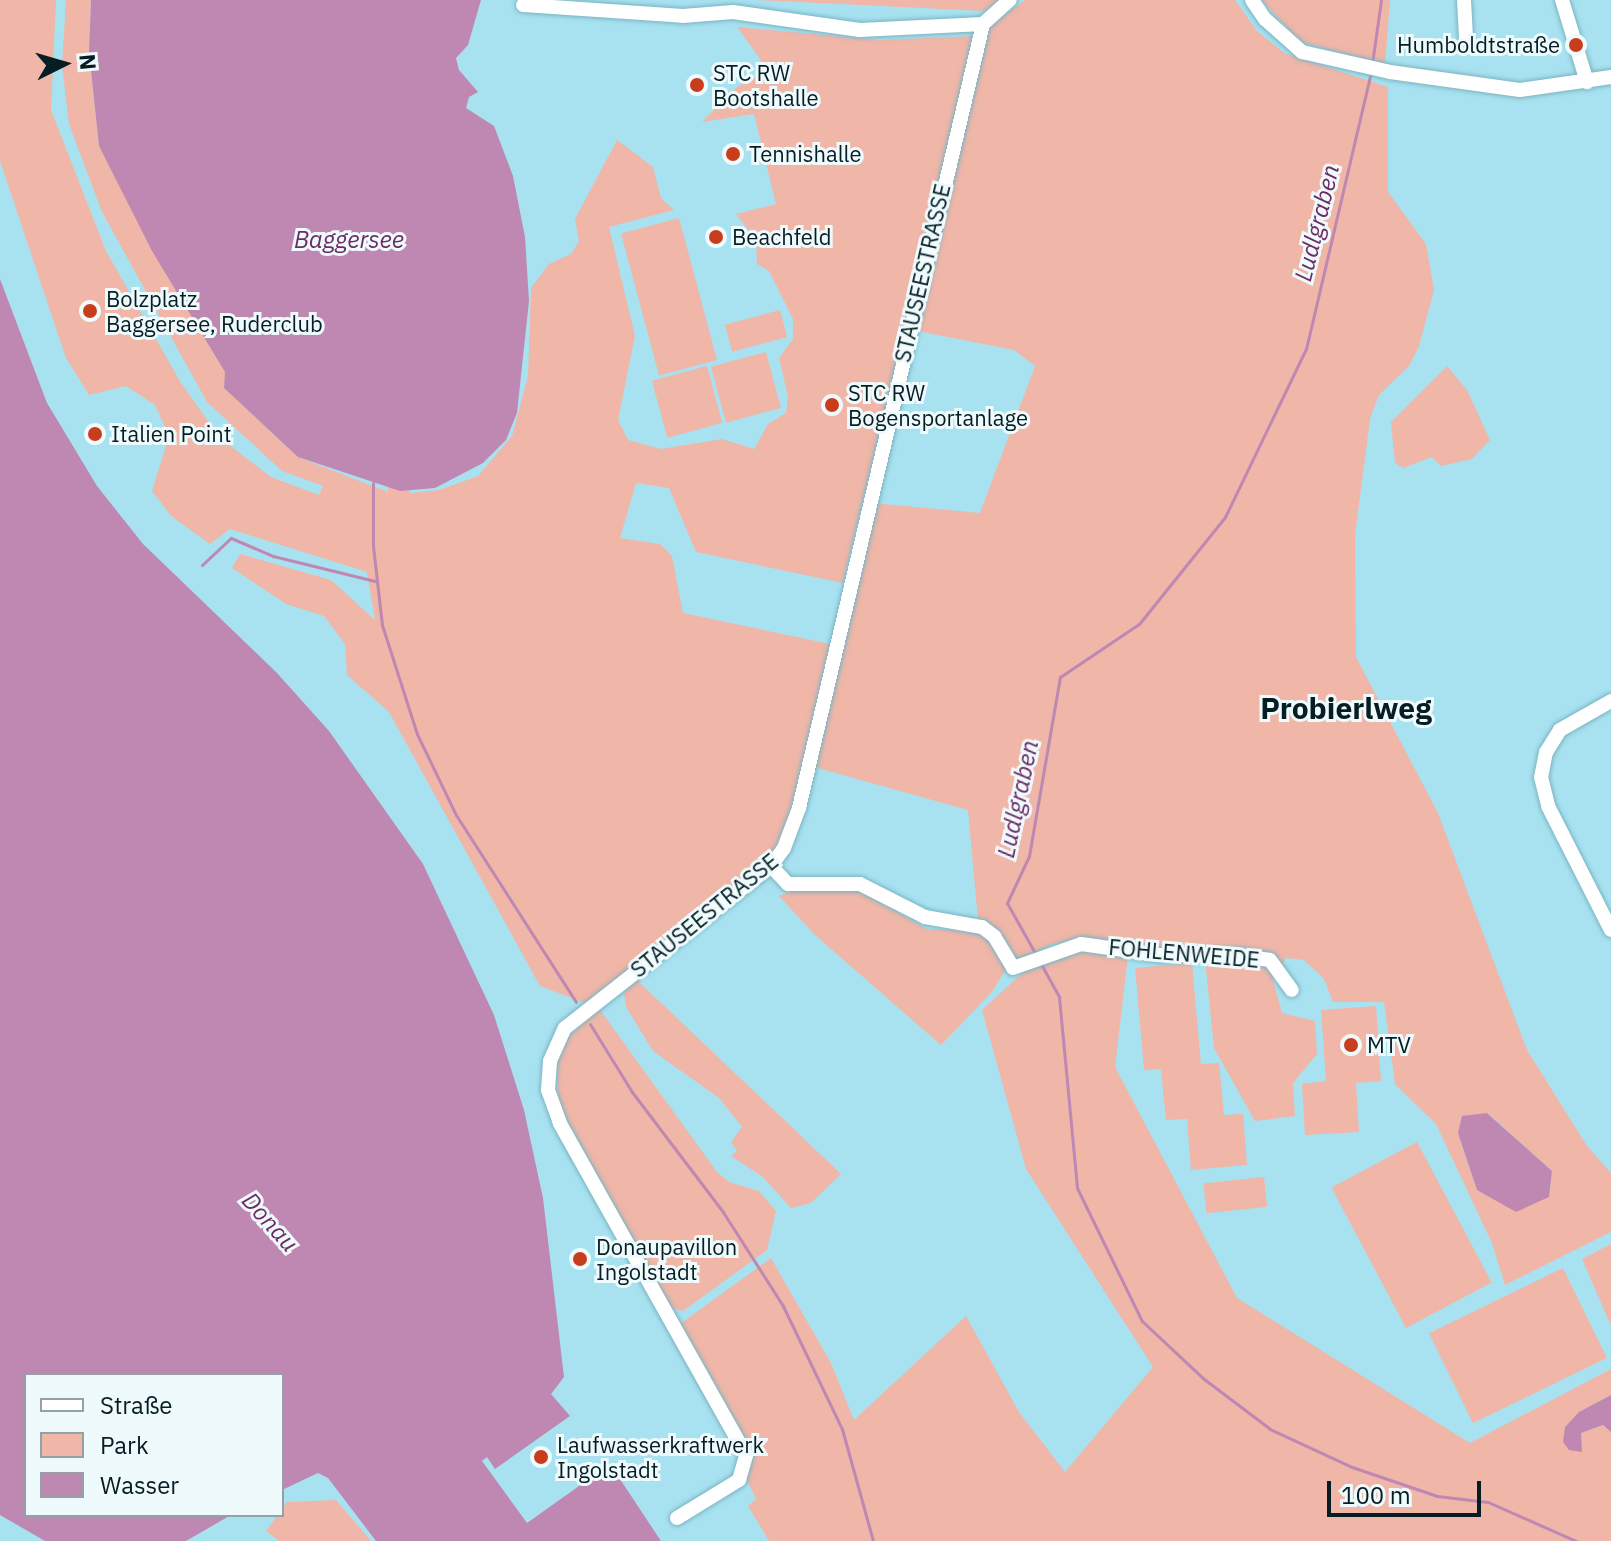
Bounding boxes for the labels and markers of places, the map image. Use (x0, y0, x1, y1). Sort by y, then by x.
place label: Humboldtstraße (1397, 32, 1560, 58)
marker: Humboldtstraße (1567, 36, 1585, 54)
place label: STC RW Bootshalle (713, 59, 819, 110)
marker: STC RW Bootshalle (688, 76, 706, 94)
place label: Tennishalle (749, 141, 862, 167)
marker: Tennishalle (724, 145, 742, 163)
place label: Beachfeld (732, 224, 832, 250)
marker: Beachfeld (707, 228, 725, 246)
place label: Bolzplatz Baggersee, Ruderclub (106, 285, 323, 336)
marker: Bolzplatz Baggersee, Ruderclub (81, 302, 99, 320)
place label: STC RW Bogensportanlage (848, 379, 1028, 430)
marker: STC RW Bogensportanlage (823, 396, 841, 414)
place label: Italien Point (111, 421, 231, 447)
marker: Italien Point (86, 425, 104, 443)
place label: MTV (1367, 1032, 1411, 1058)
marker: MTV (1342, 1036, 1360, 1054)
place label: Donaupavillon Ingolstadt (596, 1233, 737, 1284)
marker: Donaupavillon Ingolstadt (571, 1250, 589, 1268)
place label: Laufwasserkraftwerk Ingolstadt (557, 1431, 764, 1482)
marker: Laufwasserkraftwerk Ingolstadt (532, 1448, 550, 1466)

